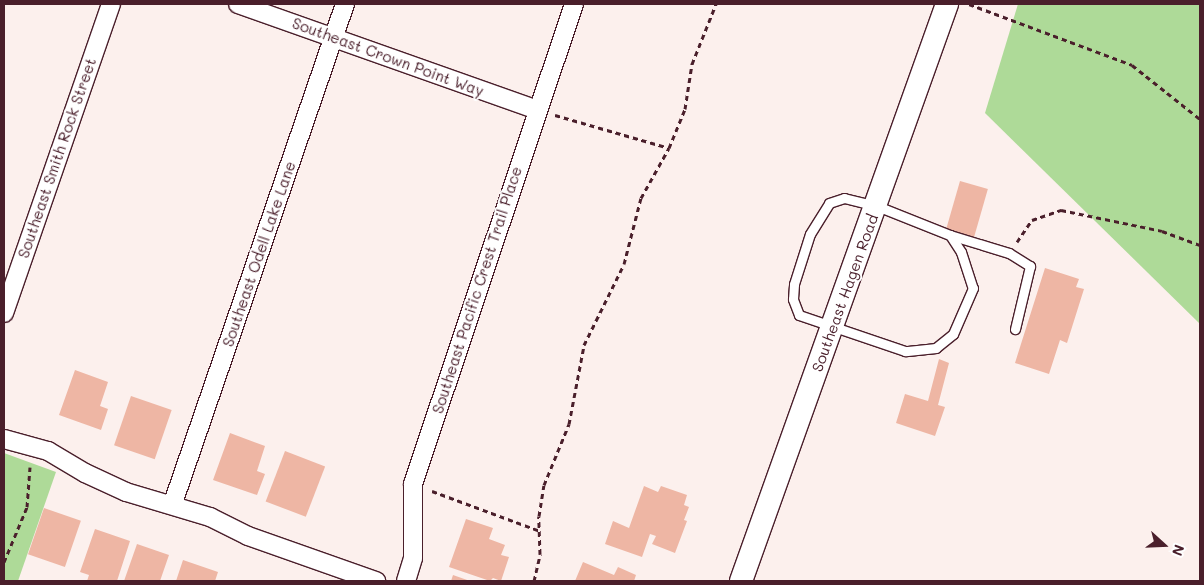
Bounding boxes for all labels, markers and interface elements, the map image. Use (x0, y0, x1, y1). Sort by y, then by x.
street label: Southeast Crown Point Way (290, 14, 486, 100)
street label: Southeast Smith Rock Street (14, 55, 100, 261)
street label: Southeast Odell Lake Lane (219, 159, 299, 349)
street label: Southeast Pacific Crest Trail Place (428, 164, 526, 416)
street label: Southeast Hagen Road (808, 212, 882, 374)
north arrow (1139, 520, 1189, 570)
text: N (1168, 542, 1189, 559)

